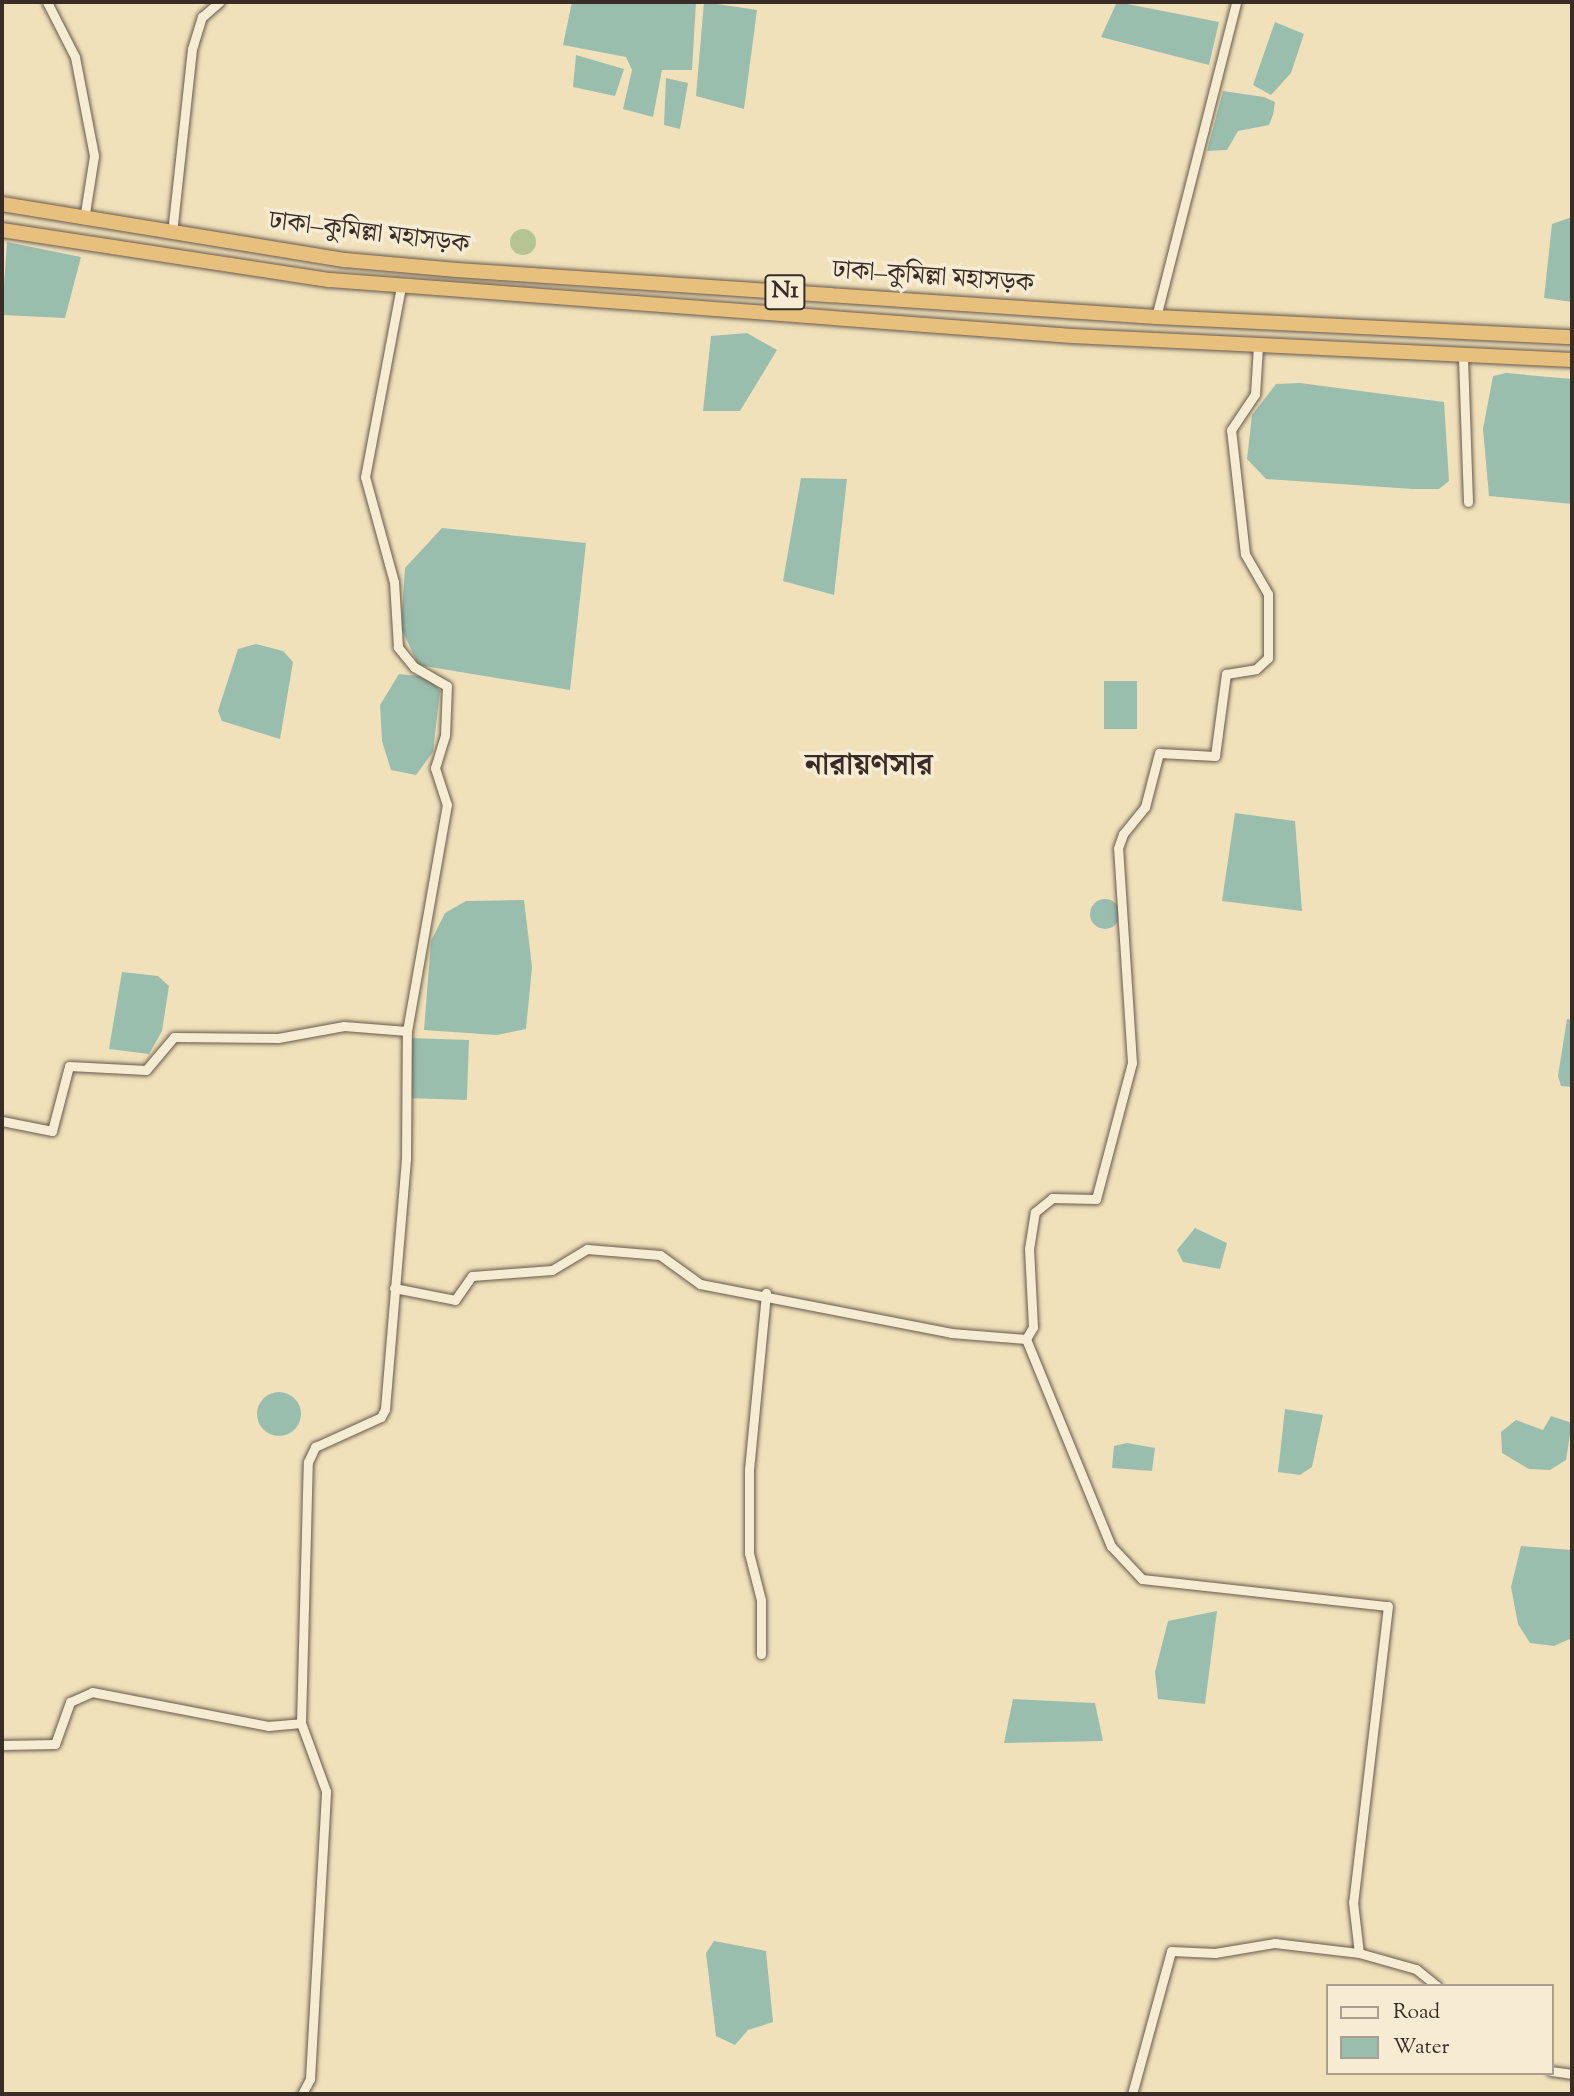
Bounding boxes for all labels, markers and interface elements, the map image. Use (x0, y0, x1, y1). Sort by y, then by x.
street label: ঢাকা–কুমিল্লা মহাসড়ক (267, 206, 471, 262)
street label: ঢাকা–কুমিল্লা মহাসড়ক (831, 255, 1035, 301)
road number: N1 (764, 272, 806, 312)
district label: নারায়ণসার (805, 749, 933, 785)
legend (1326, 1984, 1553, 2075)
text: Road (1393, 1998, 1440, 2028)
text: Water (1393, 2033, 1449, 2063)

